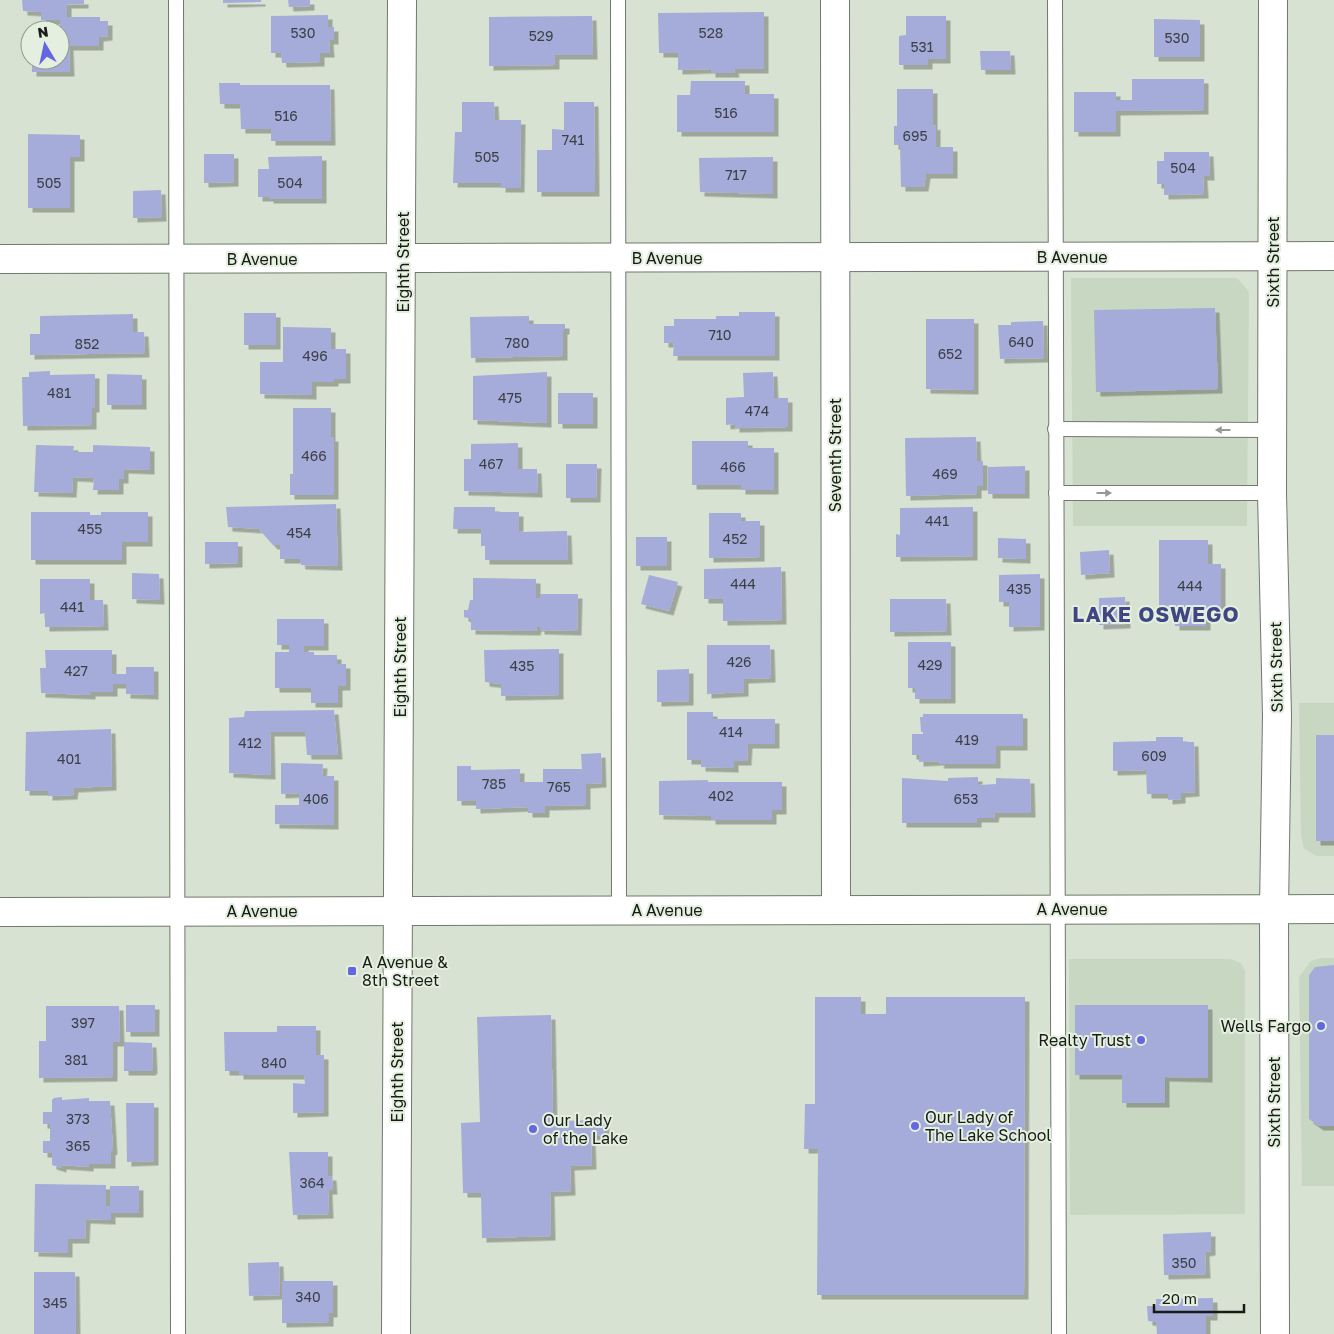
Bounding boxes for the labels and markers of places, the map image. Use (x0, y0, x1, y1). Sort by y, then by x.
place label: A Avenue & 8th Street (362, 952, 448, 990)
marker: A Avenue & 8th Street (346, 965, 358, 977)
place label: Wells Fargo (1221, 1016, 1311, 1036)
marker: Wells Fargo (1315, 1020, 1327, 1032)
place label: Realty Trust (1038, 1030, 1131, 1050)
marker: Realty Trust (1135, 1034, 1147, 1046)
place label: Our Lady of The Lake School (925, 1107, 1051, 1145)
place label: Our Lady of the Lake (543, 1110, 628, 1148)
marker: Our Lady of The Lake School (909, 1120, 921, 1132)
marker: Our Lady of the Lake (527, 1123, 539, 1135)

